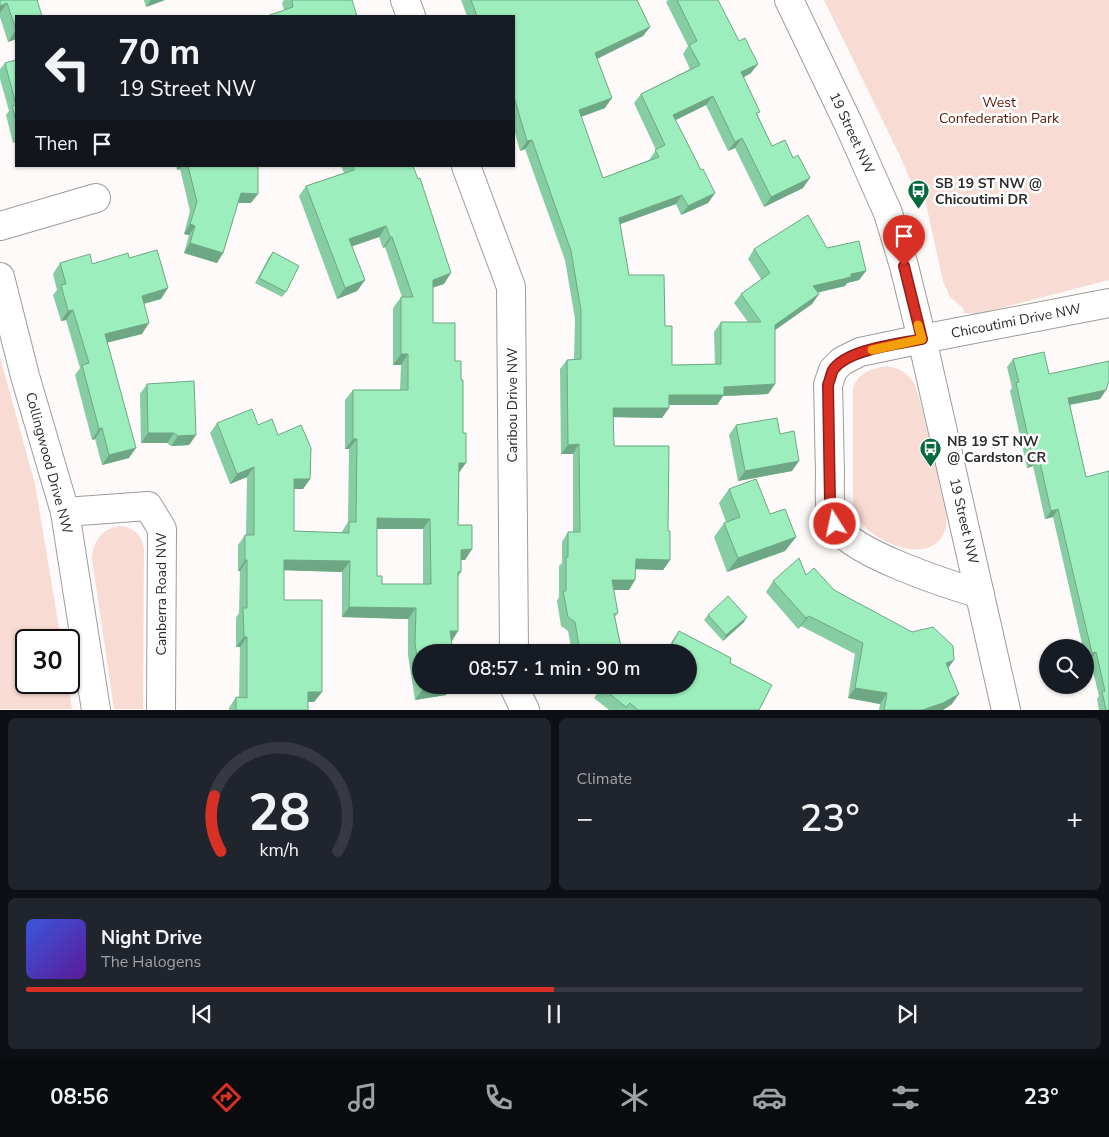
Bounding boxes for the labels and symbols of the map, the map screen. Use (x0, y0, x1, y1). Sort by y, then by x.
street label: 19 Street NW (825, 89, 879, 177)
park label: West Confederation Park (939, 93, 1060, 128)
place label: SB 19 ST NW @ Chicoutimi DR (935, 174, 1042, 209)
bus stop icon: SB 19 ST NW @ Chicoutimi DR (907, 179, 931, 210)
pin (883, 215, 925, 266)
street label: Chicoutimi Drive NW (949, 299, 1083, 343)
street label: Caribou Drive NW (503, 347, 522, 462)
street label: Collingwood Drive NW (21, 390, 77, 537)
place label: NB 19 ST NW @ Cardston CR (947, 432, 1046, 467)
bus stop icon: NB 19 ST NW @ Cardston CR (919, 437, 943, 468)
street label: 19 Street NW (945, 476, 983, 567)
position arrow (808, 497, 860, 549)
street label: Canberra Road NW (152, 532, 171, 656)
speed limit sign: 30 (15, 629, 80, 694)

